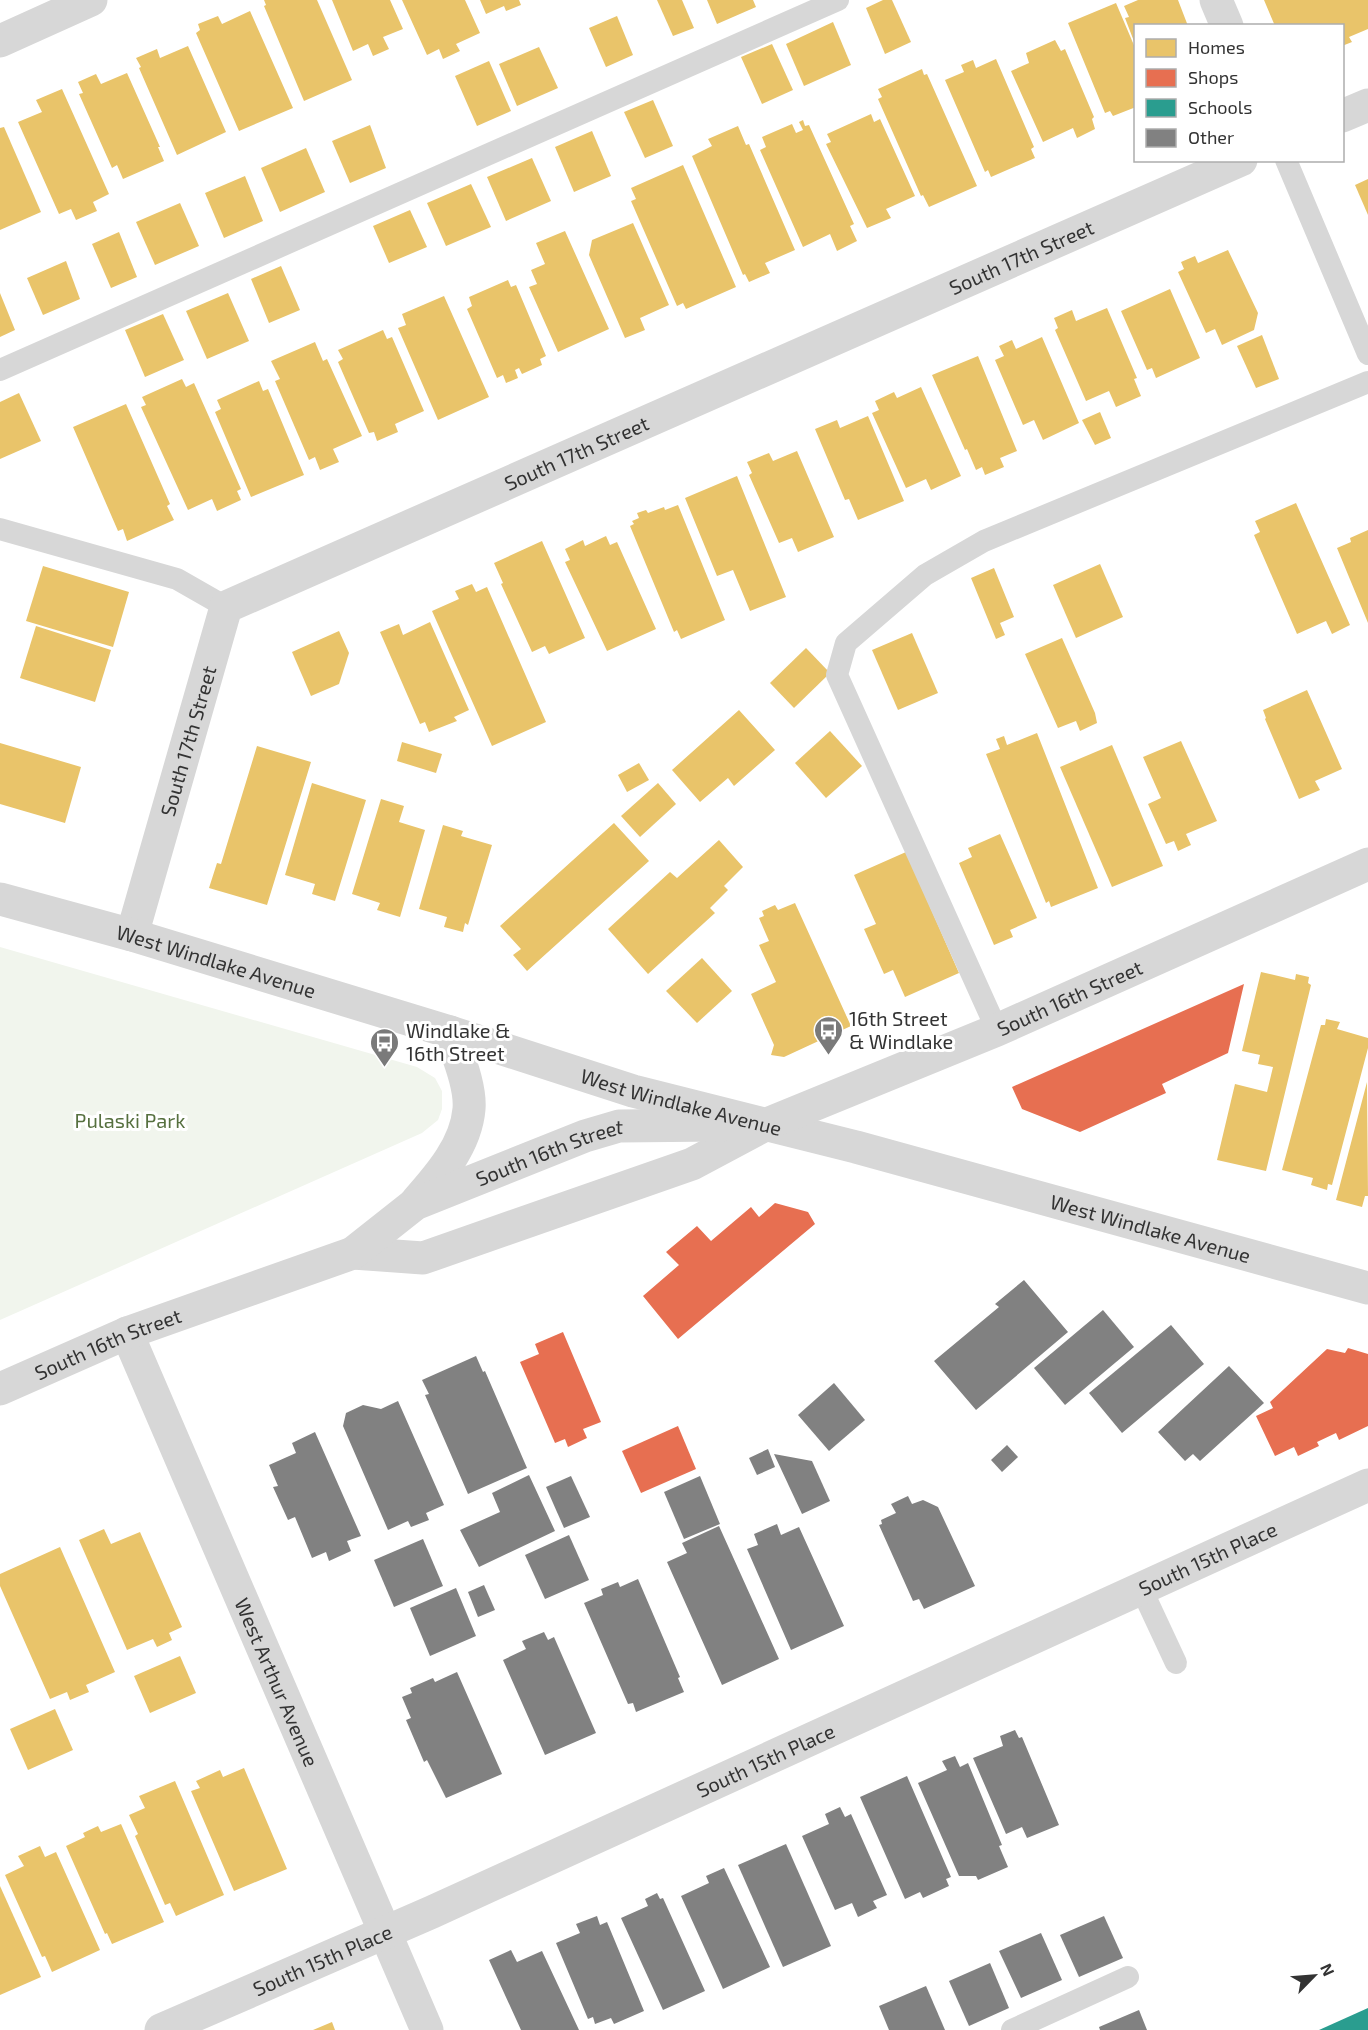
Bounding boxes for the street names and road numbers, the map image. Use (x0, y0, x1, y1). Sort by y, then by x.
street label: South 17th Street (945, 214, 1097, 299)
street label: South 17th Street (500, 410, 653, 495)
street label: South 17th Street (155, 663, 221, 819)
street label: West Windlake Avenue (114, 919, 319, 1002)
street label: South 16th Street (993, 955, 1146, 1040)
street label: West Windlake Avenue (578, 1063, 784, 1140)
street label: South 16th Street (472, 1114, 624, 1191)
street label: West Windlake Avenue (1048, 1189, 1254, 1267)
street label: South 16th Street (31, 1303, 185, 1384)
street label: South 15th Place (1135, 1516, 1280, 1600)
street label: West Arthur Avenue (230, 1594, 324, 1770)
street label: South 15th Place (692, 1718, 838, 1802)
street label: South 15th Place (249, 1919, 396, 2001)

